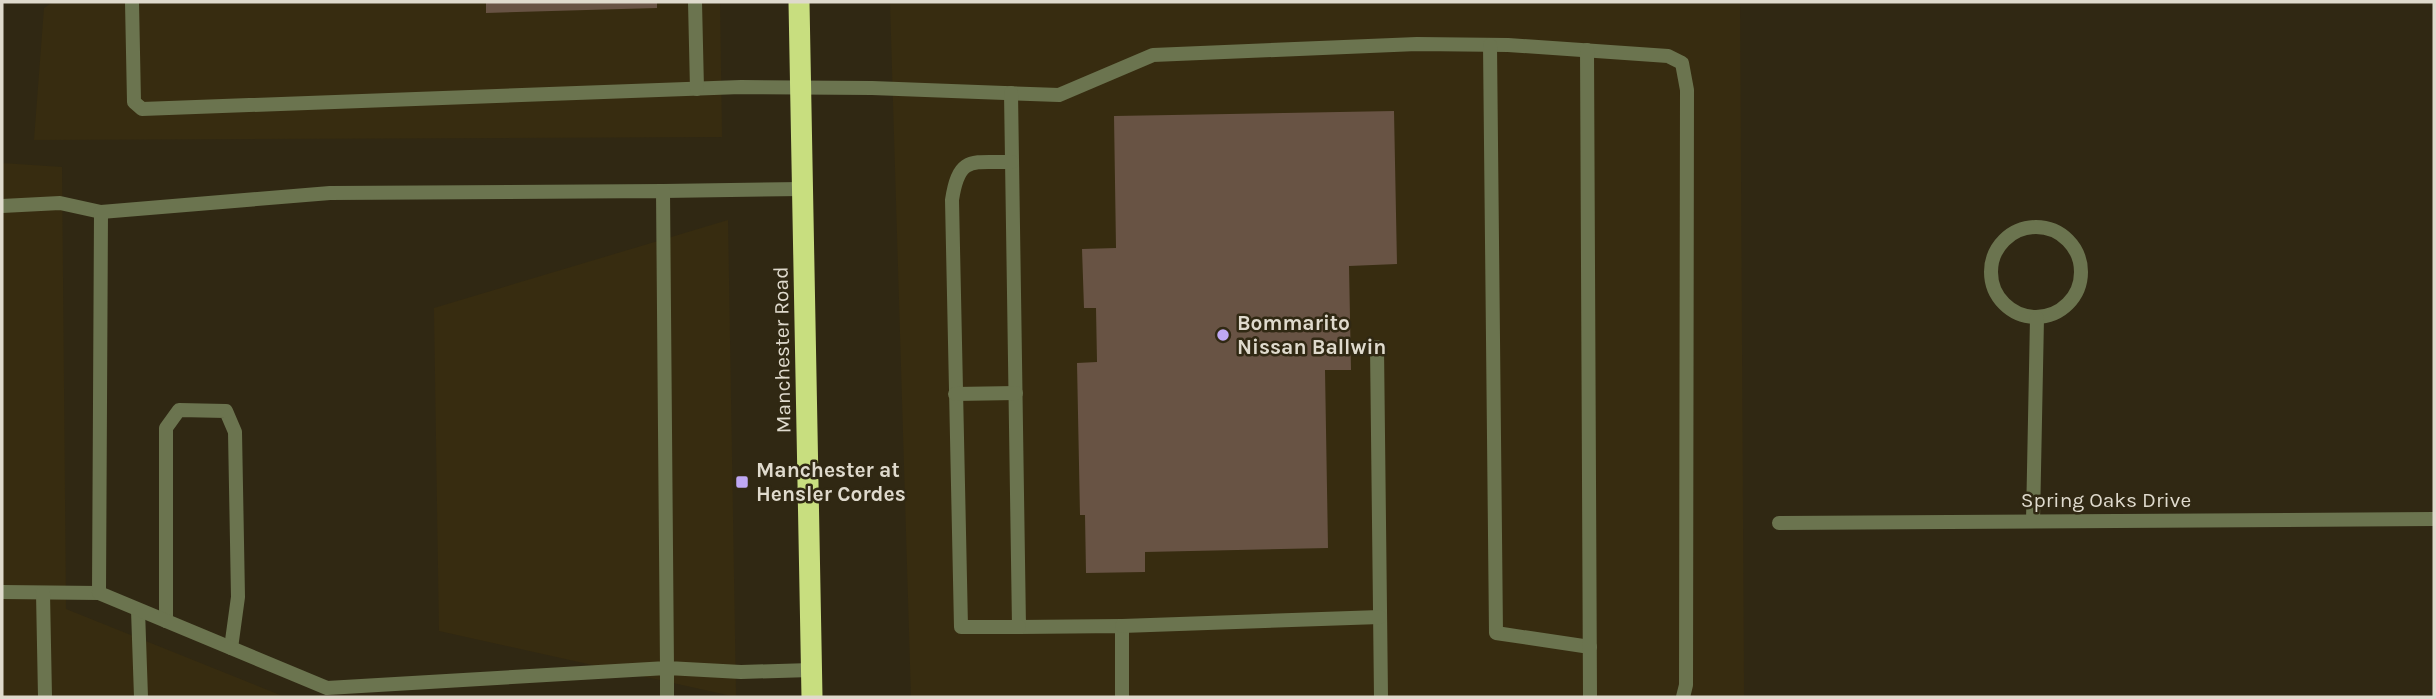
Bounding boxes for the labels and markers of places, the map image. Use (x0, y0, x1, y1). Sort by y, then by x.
place label: Bommarito Nissan Ballwin (1237, 311, 1386, 359)
marker: Bommarito Nissan Ballwin (1215, 327, 1231, 343)
place label: Manchester at Hensler Cordes (756, 458, 906, 506)
marker: Manchester at Hensler Cordes (734, 474, 750, 490)

